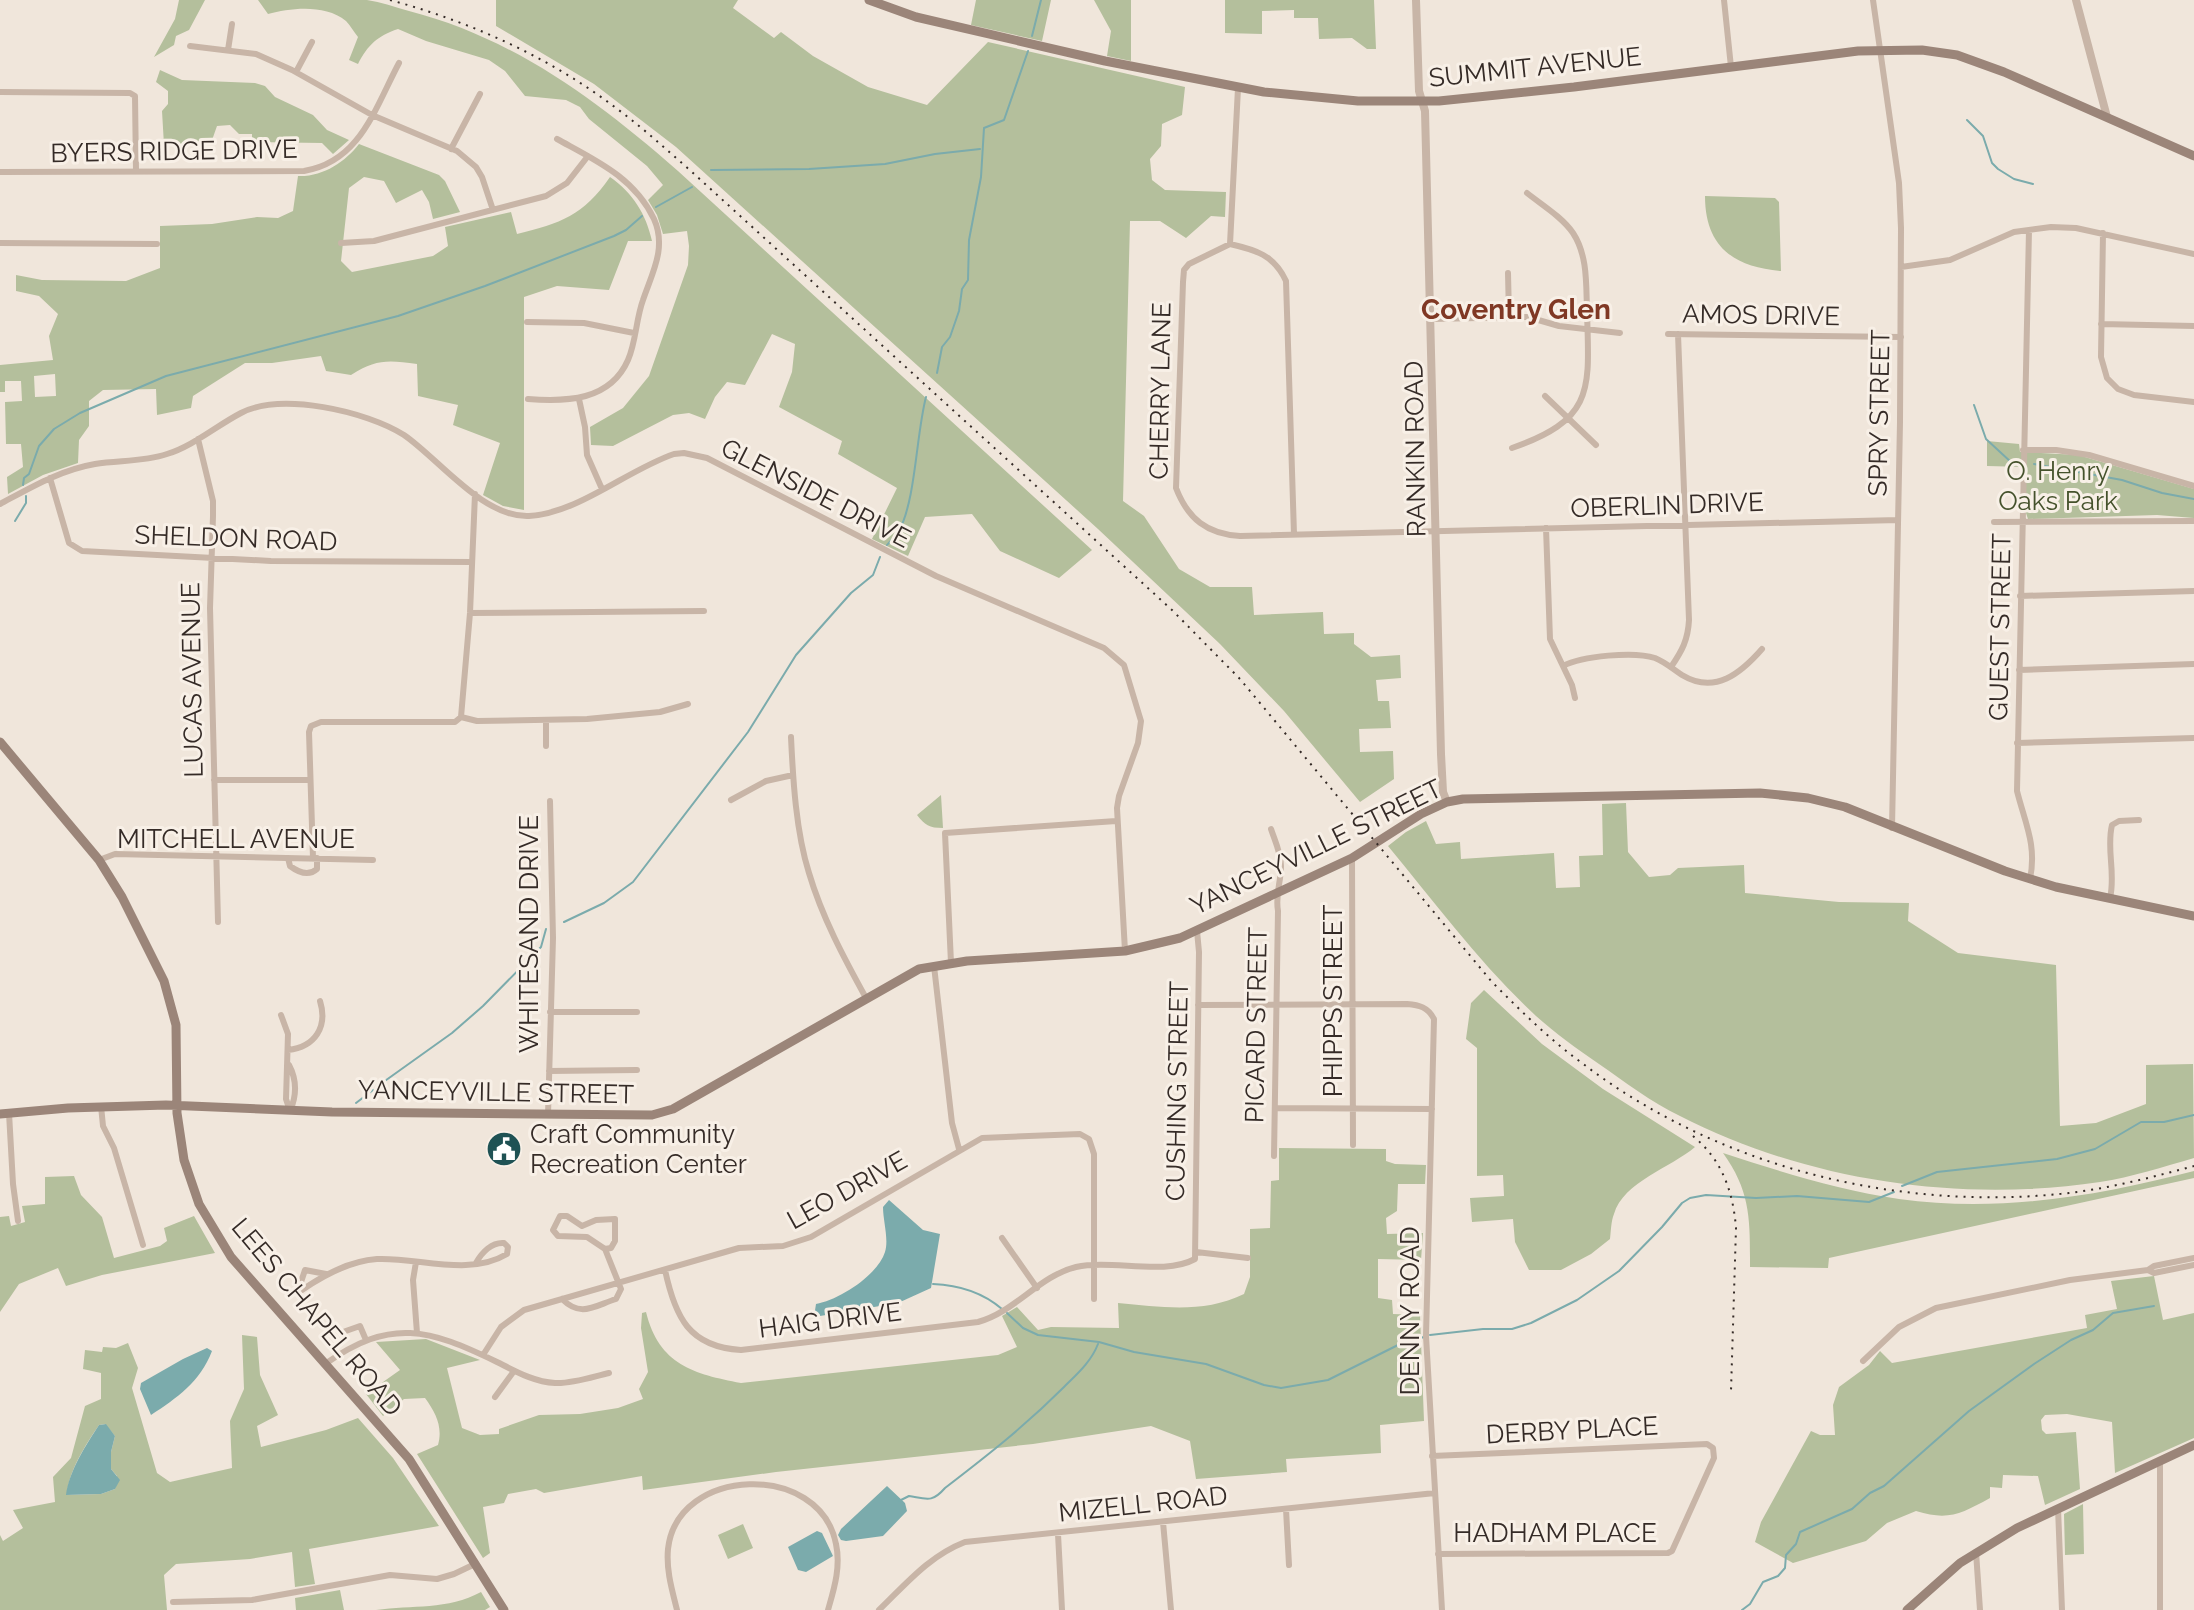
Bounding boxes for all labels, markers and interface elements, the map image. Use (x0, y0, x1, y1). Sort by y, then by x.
street label: SUMMIT AVENUE (1427, 41, 1643, 93)
street label: BYERS RIDGE DRIVE (50, 134, 298, 168)
district label: Coventry Glen (1421, 293, 1611, 326)
street label: AMOS DRIVE (1682, 299, 1840, 331)
street label: CHERRY LANE (1143, 302, 1177, 480)
street label: SPRY STREET (1863, 329, 1895, 497)
street label: RANKIN ROAD (1398, 361, 1432, 537)
street label: GLENSIDE DRIVE (716, 432, 916, 554)
park label: O. Henry Oaks Park (1998, 456, 2118, 516)
street label: OBERLIN DRIVE (1570, 487, 1764, 523)
street label: SHELDON ROAD (134, 519, 338, 557)
street label: GUEST STREET (1983, 533, 2017, 721)
street label: LUCAS AVENUE (175, 582, 209, 778)
street label: YANCEYVILLE STREET (1185, 773, 1447, 921)
street label: WHITESAND DRIVE (514, 815, 544, 1053)
street label: MITCHELL AVENUE (117, 824, 355, 854)
street label: PHIPPS STREET (1318, 905, 1348, 1097)
street label: PICARD STREET (1239, 927, 1273, 1123)
street label: CUSHING STREET (1160, 980, 1194, 1201)
street label: YANCEYVILLE STREET (358, 1075, 634, 1109)
place label: Craft Community Recreation Center (530, 1119, 747, 1179)
public building icon: Craft Community Recreation Center (485, 1130, 523, 1168)
street label: LEO DRIVE (782, 1145, 912, 1235)
street label: LEES CHAPEL ROAD (226, 1212, 408, 1422)
street label: DENNY ROAD (1395, 1226, 1425, 1396)
street label: HAIG DRIVE (757, 1296, 903, 1344)
street label: DERBY PLACE (1485, 1411, 1659, 1449)
street label: MIZELL ROAD (1057, 1480, 1229, 1528)
street label: HADHAM PLACE (1453, 1518, 1657, 1548)

